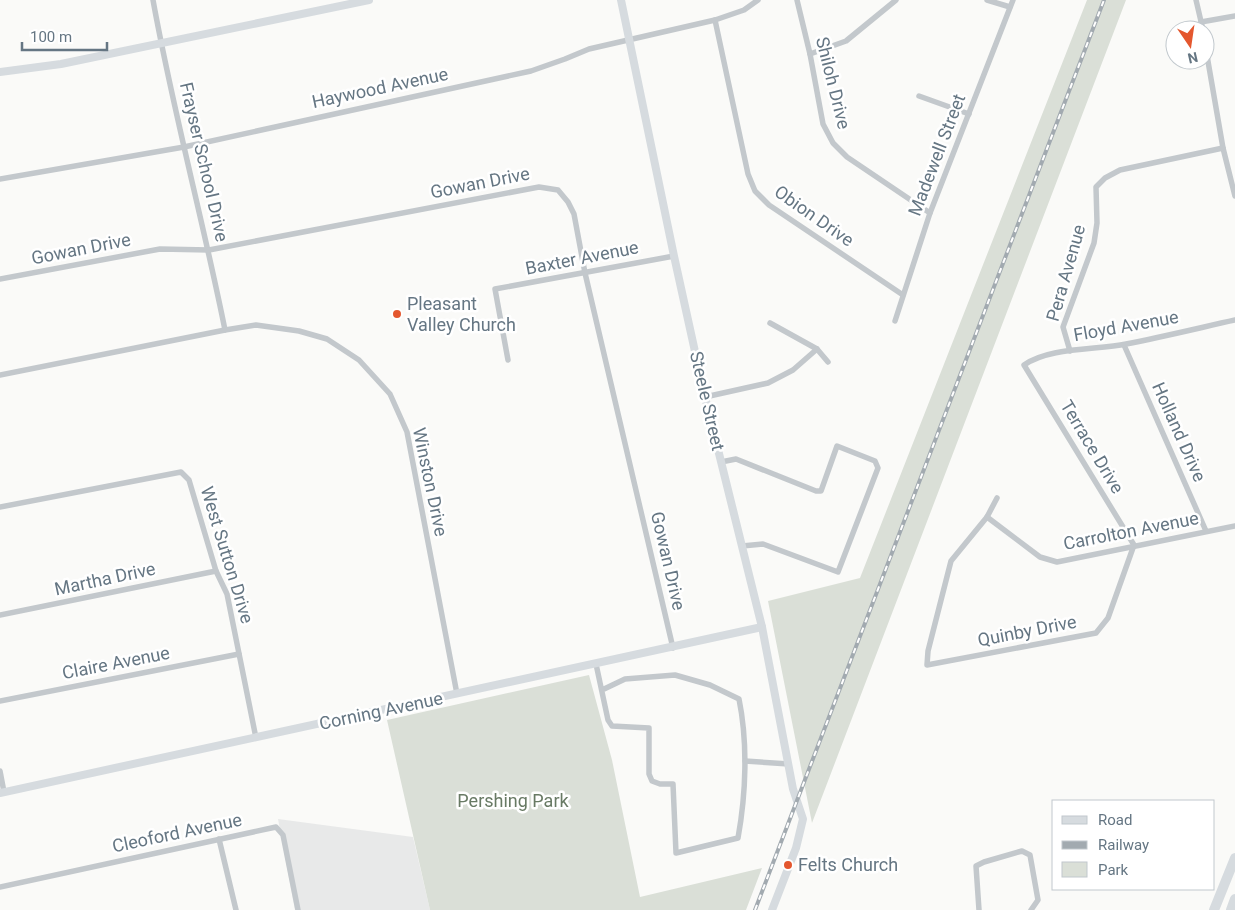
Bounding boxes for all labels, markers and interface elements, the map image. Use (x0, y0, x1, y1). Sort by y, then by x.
scale bar (22, 20, 108, 52)
north arrow (1165, 20, 1215, 70)
text: 100 m (30, 28, 72, 46)
street label: Shiloh Drive (812, 35, 855, 131)
text: N (1186, 49, 1200, 67)
street label: Haywood Avenue (310, 63, 450, 112)
street label: Frayser School Drive (176, 80, 233, 244)
street label: Madewell Street (904, 91, 969, 219)
street label: Gowan Drive (428, 163, 531, 202)
street label: Obion Drive (771, 181, 858, 251)
street label: Pera Avenue (1042, 222, 1089, 324)
street label: Gowan Drive (29, 229, 132, 268)
street label: Baxter Avenue (524, 236, 640, 279)
place label: Pleasant Valley Church (407, 293, 516, 335)
street label: Floyd Avenue (1072, 306, 1180, 345)
marker: Pleasant Valley Church (391, 308, 403, 320)
street label: Steele Street (686, 349, 729, 453)
street label: Holland Drive (1148, 379, 1211, 485)
street label: Terrace Drive (1056, 396, 1128, 497)
street label: Winston Drive (409, 426, 452, 538)
street label: West Sutton Drive (197, 484, 258, 626)
street label: Carrolton Avenue (1061, 507, 1200, 554)
street label: Gowan Drive (647, 509, 690, 612)
street label: Martha Drive (53, 558, 157, 599)
street label: Quinby Drive (976, 611, 1078, 650)
street label: Claire Avenue (60, 642, 171, 683)
street label: Corning Avenue (317, 687, 445, 734)
park label: Pershing Park (457, 790, 569, 811)
legend (1052, 800, 1215, 890)
street label: Cleoford Avenue (110, 809, 244, 856)
text: Road (1098, 811, 1132, 829)
text: Railway (1098, 836, 1149, 854)
place label: Felts Church (798, 854, 898, 875)
marker: Felts Church (782, 859, 794, 871)
text: Park (1098, 861, 1129, 879)

